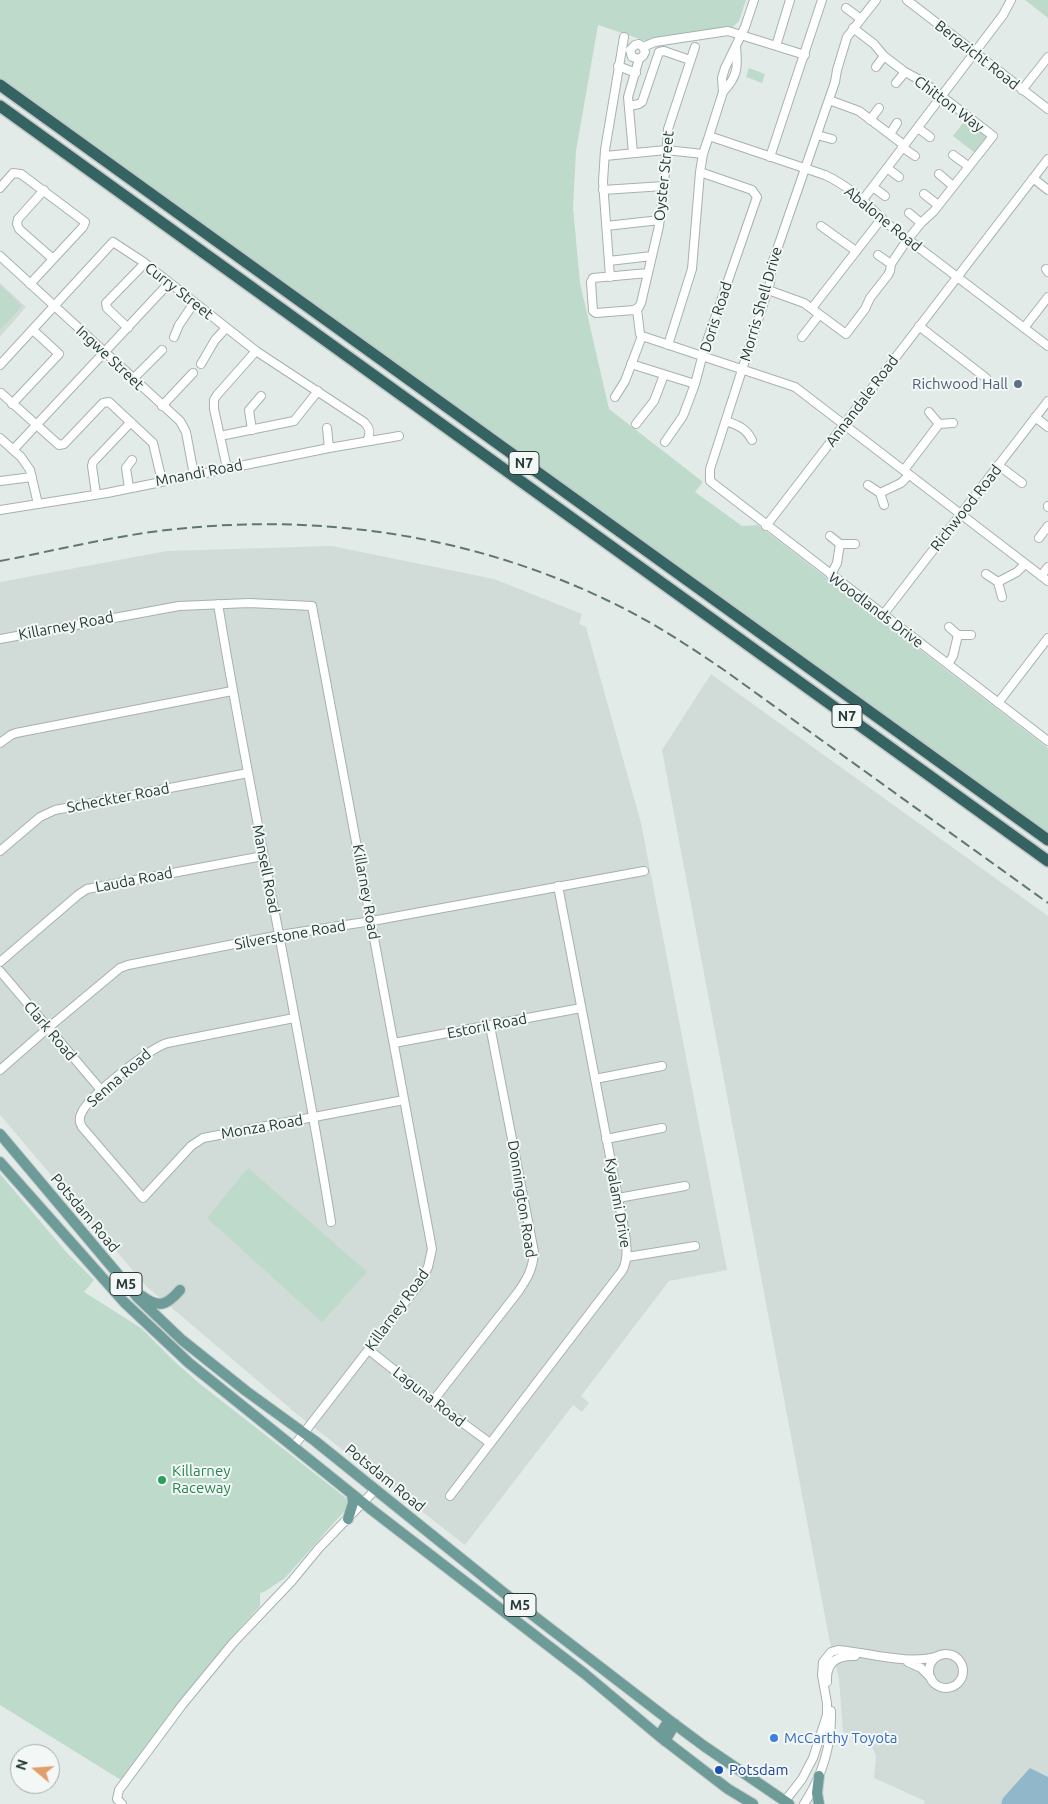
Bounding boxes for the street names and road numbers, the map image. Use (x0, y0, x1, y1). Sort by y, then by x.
street label: Bergzicht Road (931, 16, 1023, 94)
street label: Chitton Way (911, 72, 987, 136)
street label: Oyster Street (650, 130, 678, 222)
street label: Abalone Road (841, 182, 925, 256)
street label: Morris Shell Drive (736, 245, 786, 363)
street label: Curry Street (141, 259, 217, 323)
street label: Doris Road (696, 279, 736, 355)
street label: Ingwe Street (72, 322, 148, 394)
street label: Annandale Road (822, 352, 902, 450)
road number: N7 (509, 452, 539, 474)
street label: Mnandi Road (154, 456, 244, 490)
street label: Richwood Road (927, 461, 1005, 555)
street label: Woodlands Drive (825, 568, 927, 652)
street label: Killarney Road (17, 608, 115, 644)
road number: N7 (832, 704, 862, 728)
street label: Scheckter Road (65, 779, 171, 817)
street label: Mansell Road (249, 823, 283, 915)
street label: Killarney Road (349, 843, 383, 941)
street label: Lauda Road (94, 864, 174, 896)
street label: Silverstone Road (233, 916, 347, 954)
street label: Clark Road (20, 998, 80, 1064)
street label: Estoril Road (446, 1009, 528, 1043)
street label: Senna Road (83, 1045, 155, 1111)
street label: Monza Road (220, 1111, 304, 1143)
street label: Donnington Road (504, 1139, 540, 1259)
street label: Kyalami Drive (601, 1157, 635, 1249)
street label: Potsdam Road (47, 1170, 123, 1256)
street label: Killarney Road (361, 1266, 433, 1354)
road number: M5 (110, 1272, 142, 1296)
street label: Laguna Road (389, 1363, 469, 1431)
street label: Potsdam Road (341, 1440, 429, 1516)
road number: M5 (504, 1594, 536, 1616)

